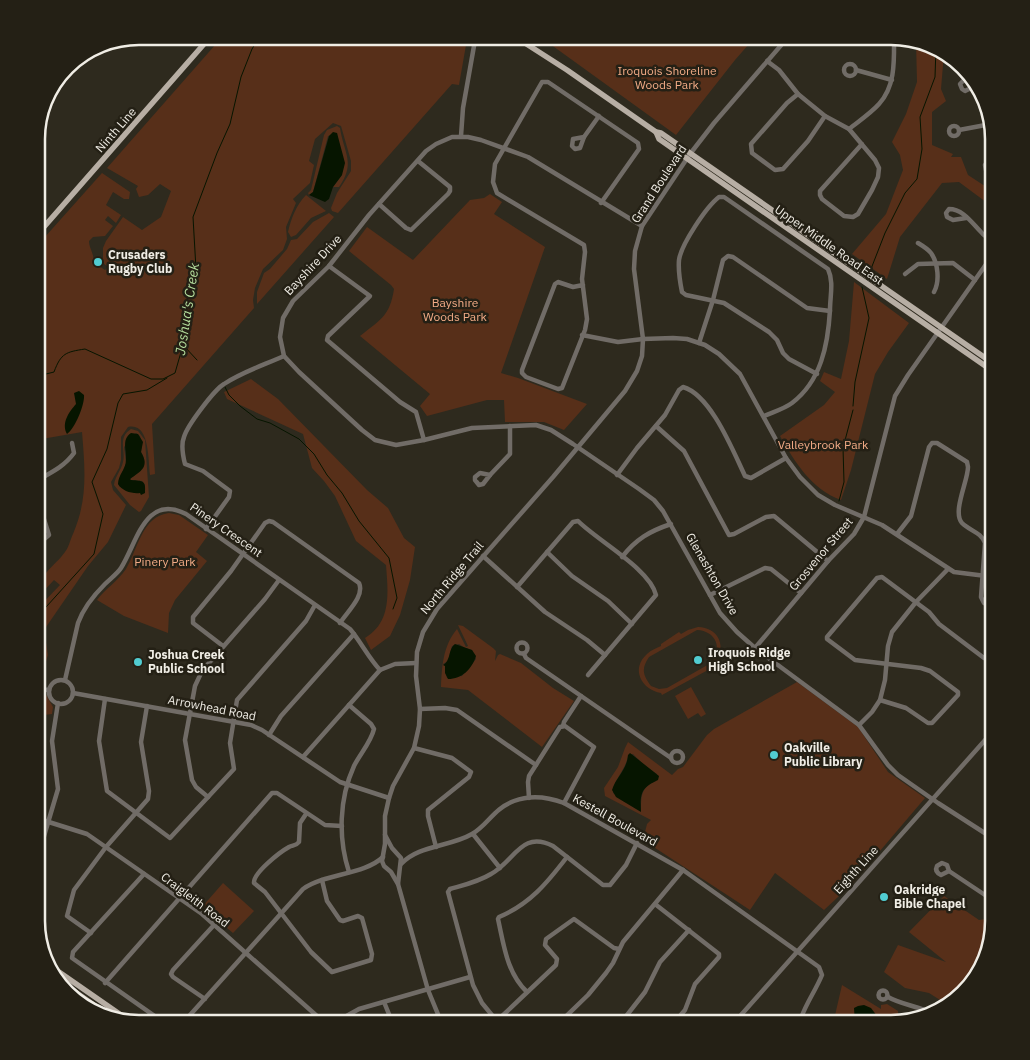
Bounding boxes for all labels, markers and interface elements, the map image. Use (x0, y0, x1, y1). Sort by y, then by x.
park label: Iroquois Shoreline Woods Park (617, 63, 717, 92)
street label: Ninth Line (92, 104, 139, 155)
street label: Grand Boulevard (628, 142, 689, 226)
street label: Upper Middle Road East (772, 201, 886, 288)
street label: Bayshire Drive (281, 231, 345, 298)
place label: Crusaders Rugby Club (108, 247, 172, 276)
marker: Crusaders Rugby Club (92, 256, 104, 268)
water label: Joshua's Creek (171, 261, 203, 356)
park label: Bayshire Woods Park (423, 295, 488, 324)
park label: Valleybrook Park (778, 437, 869, 452)
street label: Pinery Crescent (187, 499, 265, 560)
street label: Grosvenor Street (786, 514, 856, 593)
street label: Glenashton Drive (683, 530, 742, 618)
street label: North Ridge Trail (417, 538, 486, 617)
park label: Pinery Park (134, 554, 196, 569)
place label: Iroquois Ridge High School (708, 645, 791, 674)
place label: Joshua Creek Public School (148, 647, 225, 676)
marker: Iroquois Ridge High School (692, 654, 704, 666)
marker: Joshua Creek Public School (132, 656, 144, 668)
street label: Arrowhead Road (167, 692, 257, 723)
place label: Oakville Public Library (784, 740, 863, 769)
marker: Oakville Public Library (768, 749, 780, 761)
street label: Kestell Boulevard (570, 790, 660, 849)
street label: Eighth Line (830, 842, 881, 897)
street label: Craigleith Road (158, 869, 233, 930)
place label: Oakridge Bible Chapel (894, 882, 966, 911)
marker: Oakridge Bible Chapel (878, 891, 890, 903)

